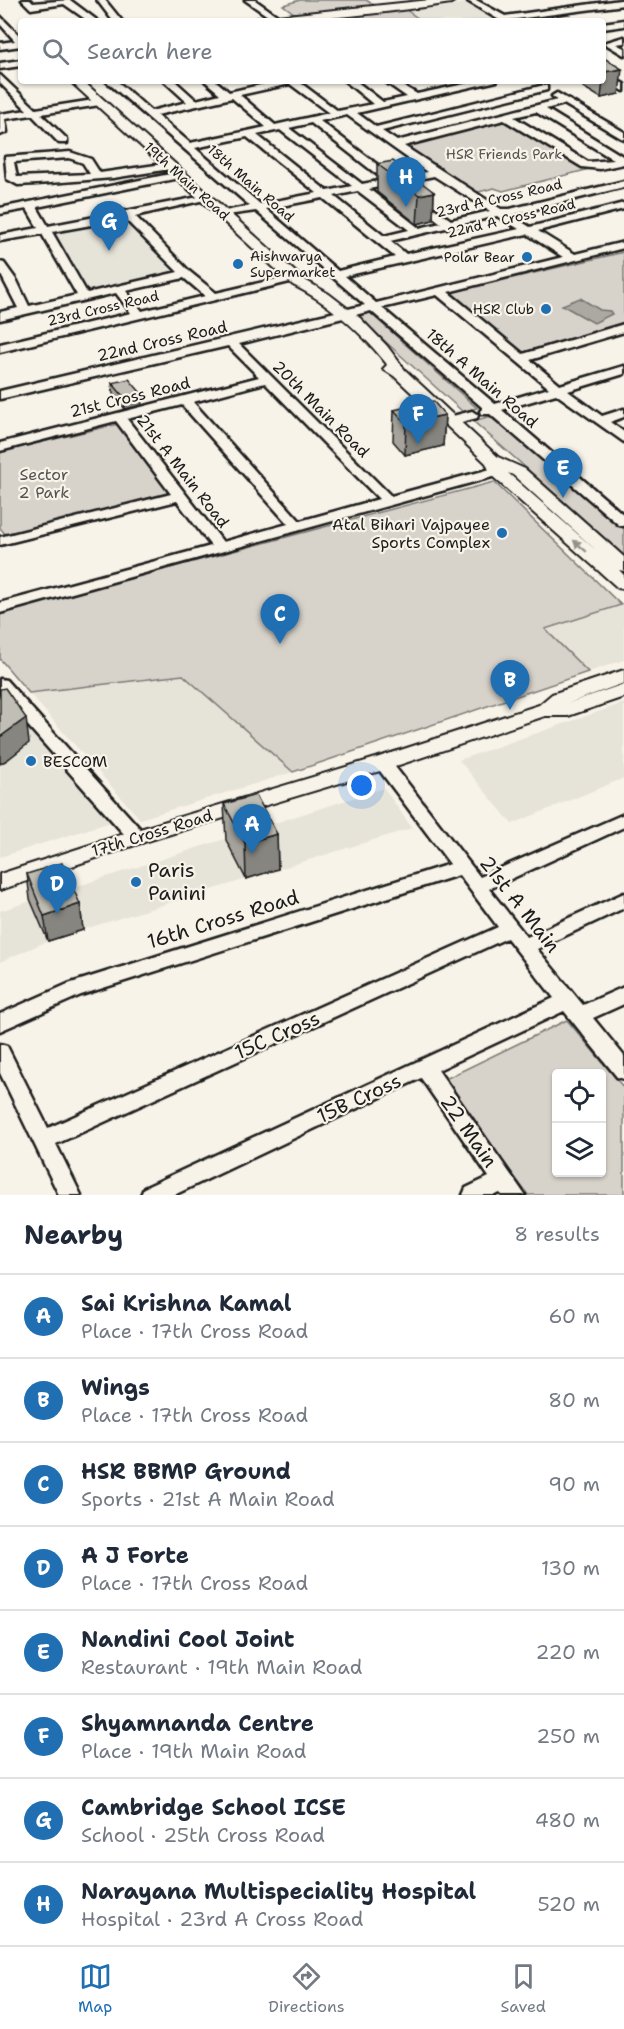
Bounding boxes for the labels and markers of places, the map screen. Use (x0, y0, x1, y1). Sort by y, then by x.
pin: H (386, 158, 426, 207)
pin: G (90, 202, 128, 251)
place label: Aishwarya Supermarket (250, 247, 335, 281)
place label: Polar Bear (444, 248, 515, 266)
marker: Polar Bear (520, 250, 534, 264)
marker: Aishwarya Supermarket (231, 257, 245, 271)
place label: HSR Club (473, 300, 534, 318)
marker: HSR Club (539, 302, 553, 316)
pin: F (398, 394, 438, 444)
pin: E (544, 448, 582, 498)
place label: Atal Bihari Vajpayee Sports Complex (332, 514, 490, 553)
marker: Atal Bihari Vajpayee Sports Complex (495, 526, 509, 540)
pin: C (260, 594, 300, 644)
pin: B (490, 660, 530, 710)
place label: BESCOM (43, 751, 107, 772)
marker: BESCOM (24, 754, 38, 768)
pin: A (232, 804, 272, 854)
place label: Paris Panini (148, 857, 206, 906)
pin: D (38, 864, 76, 914)
marker: Paris Panini (129, 875, 143, 889)

